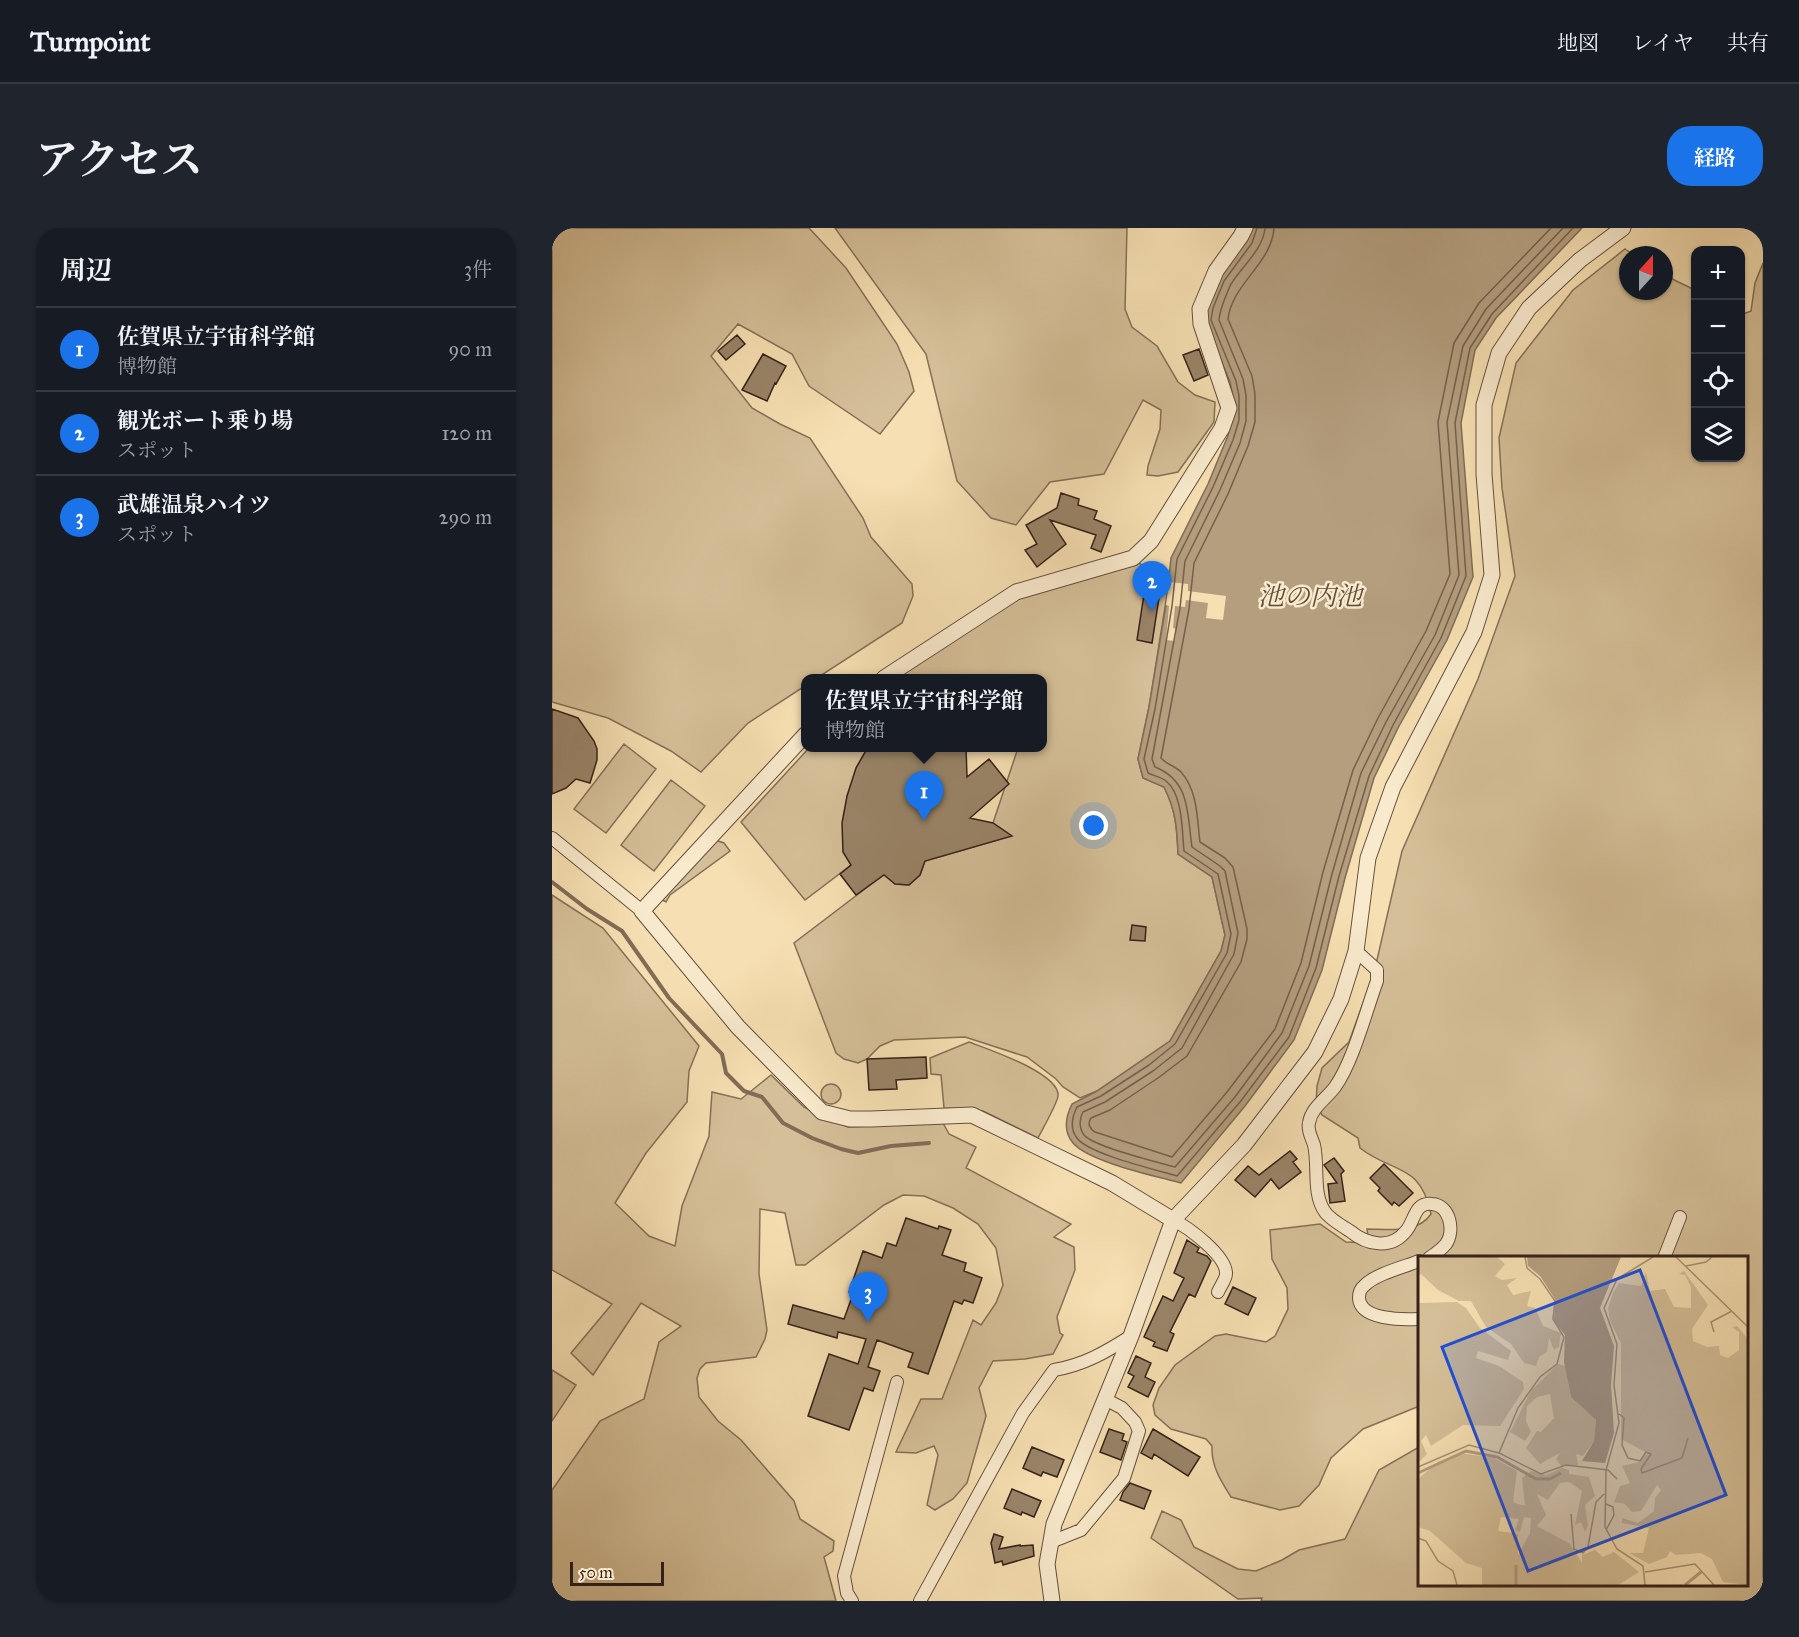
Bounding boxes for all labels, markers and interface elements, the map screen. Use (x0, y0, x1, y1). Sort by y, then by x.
text: Turnpoint (30, 24, 150, 59)
text: 地図 (1557, 30, 1599, 56)
text: レイヤ (1632, 30, 1694, 56)
text: 共有 (1727, 30, 1769, 56)
button: 経路 (1667, 126, 1763, 186)
text: アクセス (36, 134, 203, 186)
north arrow (1619, 246, 1673, 300)
map controls (1691, 246, 1745, 462)
button: + (1691, 246, 1745, 300)
text: 周辺 (60, 254, 112, 286)
text: 3件 (464, 257, 492, 281)
button: − (1691, 300, 1745, 354)
text: 佐賀県立宇宙科学館 (117, 323, 315, 350)
text: 1 (76, 337, 83, 361)
text: 90 m (449, 337, 492, 361)
text: 博物館 (117, 354, 177, 378)
button: locate (1691, 354, 1745, 408)
text: 観光ボート乗り場 (117, 407, 293, 434)
button: layers (1691, 408, 1745, 462)
text: 2 (75, 421, 84, 445)
text: 120 m (441, 421, 492, 445)
text: スポット (117, 438, 197, 462)
text: 武雄温泉ハイツ (117, 491, 271, 518)
text: 3 (76, 505, 84, 529)
text: 290 m (439, 505, 492, 529)
text: スポット (117, 522, 197, 546)
pin: 2 (1132, 562, 1172, 611)
water label: 池の内池 (1258, 580, 1365, 612)
popup (801, 674, 1047, 752)
text: 佐賀県立宇宙科学館 (825, 687, 1023, 714)
text: 博物館 (825, 718, 885, 742)
pin: 1 (904, 772, 944, 821)
your location (1079, 811, 1108, 840)
inset map (1418, 1256, 1748, 1586)
pin: 3 (848, 1272, 888, 1322)
scale bar (570, 1559, 664, 1586)
text: 50 m (579, 1563, 613, 1582)

